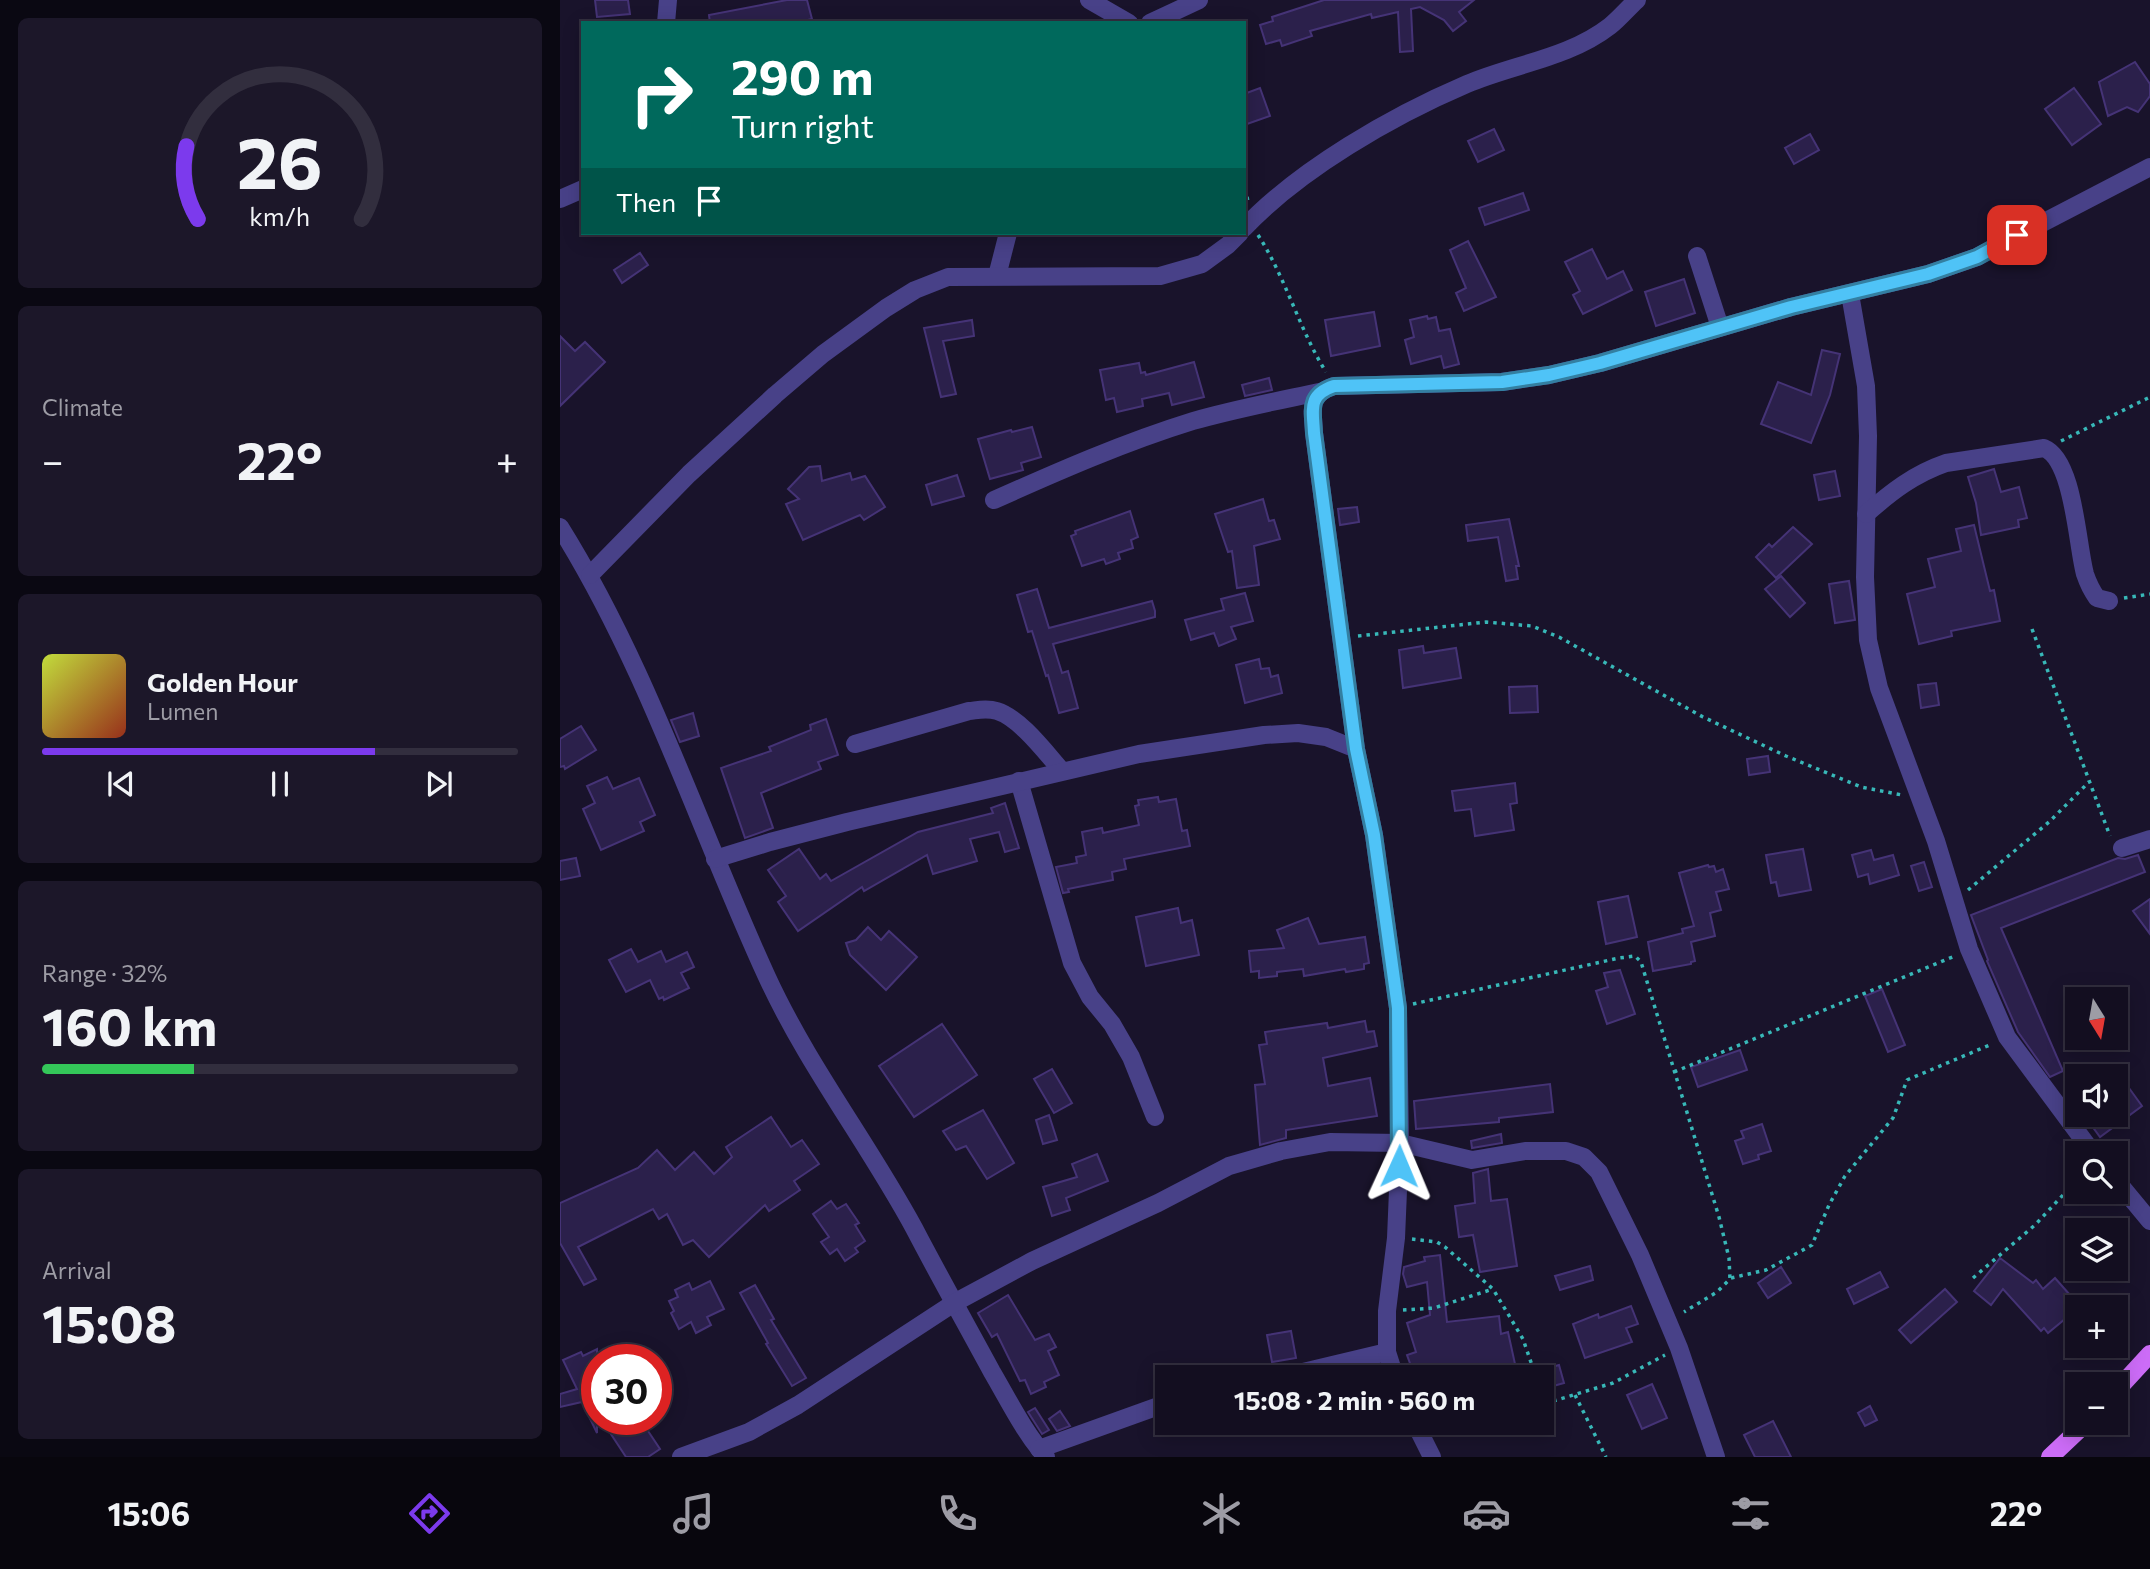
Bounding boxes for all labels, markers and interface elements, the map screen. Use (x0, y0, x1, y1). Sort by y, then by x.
text: 290 m (731, 45, 873, 105)
icon: right (616, 49, 707, 140)
text: Turn right (731, 105, 874, 145)
text: 26 (237, 115, 323, 204)
icon: arrive (690, 182, 728, 220)
text: Then (616, 186, 676, 217)
text: km/h (250, 201, 310, 231)
pin (1987, 205, 2047, 265)
icon: arrive (1998, 216, 2036, 254)
text: Climate (42, 393, 123, 421)
text: 22° (237, 427, 322, 491)
text: − (42, 436, 64, 483)
text: + (496, 436, 518, 483)
text: Golden Hour (147, 666, 298, 697)
text: Lumen (147, 697, 218, 725)
icon: previous (102, 765, 140, 803)
icon: pause (261, 765, 299, 803)
icon: next (420, 765, 458, 803)
text: Range · 32% (42, 959, 167, 987)
north arrow (2065, 987, 2128, 1050)
map controls (2065, 987, 2128, 1435)
text: 160 km (42, 993, 217, 1057)
button: sound (2065, 1064, 2128, 1127)
position arrow (1362, 1129, 1436, 1203)
button: search (2065, 1141, 2128, 1204)
button: layers (2065, 1218, 2128, 1281)
text: Arrival (42, 1256, 112, 1284)
text: 15:08 (42, 1290, 176, 1354)
button: + (2065, 1295, 2128, 1358)
speed limit sign: 30 (581, 1344, 672, 1435)
button: − (2065, 1372, 2128, 1435)
text: 15:08 · 2 min · 560 m (1234, 1384, 1475, 1415)
icon: directions (405, 1489, 454, 1538)
icon: music (669, 1489, 718, 1538)
icon: phone (933, 1489, 982, 1538)
icon: climate (1197, 1489, 1246, 1538)
icon: car (1462, 1489, 1511, 1538)
icon: filters (1726, 1489, 1775, 1538)
text: 15:06 (108, 1493, 190, 1533)
text: 22° (1990, 1493, 2042, 1533)

